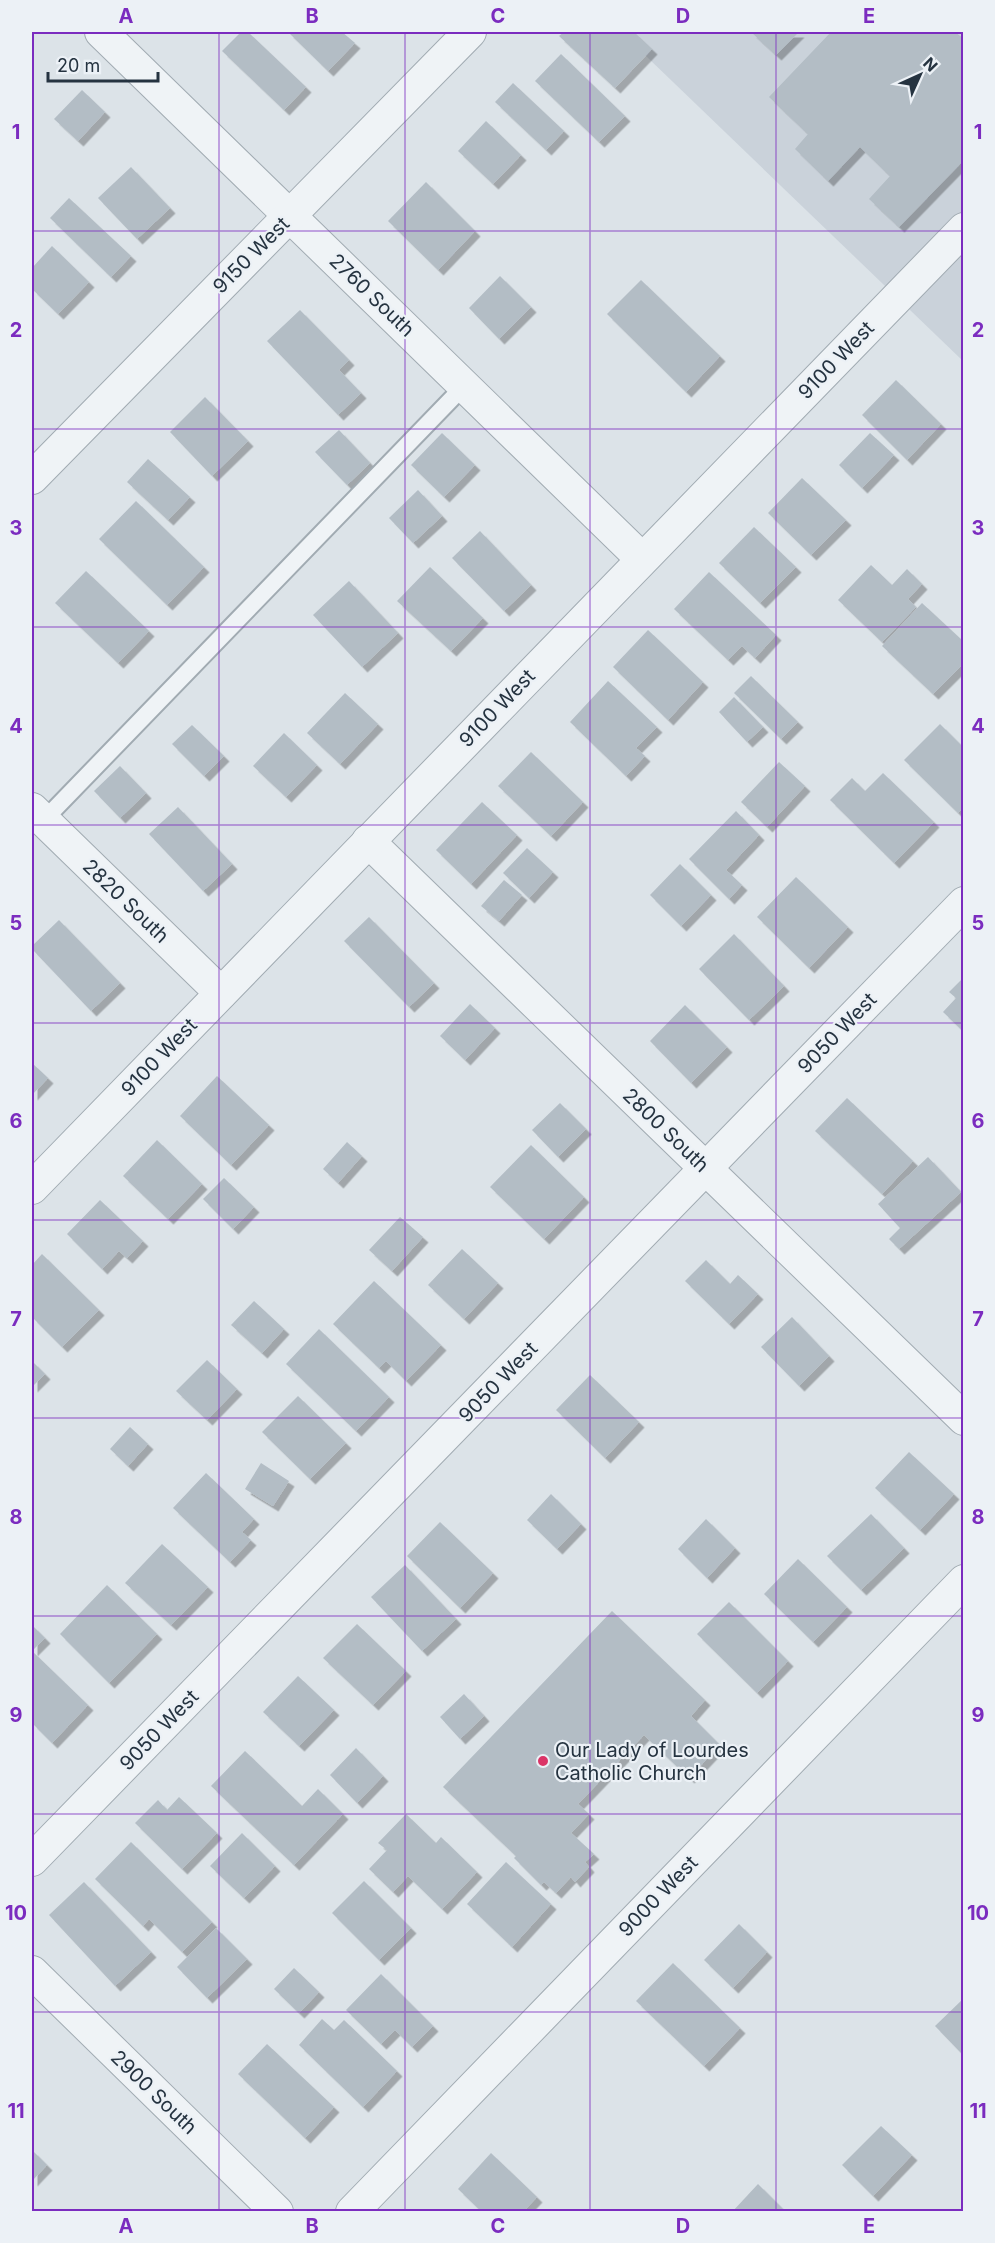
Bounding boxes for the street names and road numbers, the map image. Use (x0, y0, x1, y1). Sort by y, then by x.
street label: 9150 West (208, 211, 295, 298)
street label: 2760 South (325, 249, 419, 341)
street label: 9100 West (793, 316, 879, 404)
street label: 9100 West (454, 664, 540, 752)
street label: 2820 South (78, 854, 174, 948)
street label: 9050 West (793, 987, 882, 1078)
street label: 9100 West (116, 1013, 202, 1101)
street label: 2800 South (618, 1083, 714, 1177)
street label: 9050 West (454, 1336, 543, 1427)
street label: 9050 West (115, 1684, 204, 1775)
street label: 9000 West (613, 1850, 703, 1942)
street label: 2900 South (106, 2045, 202, 2139)

